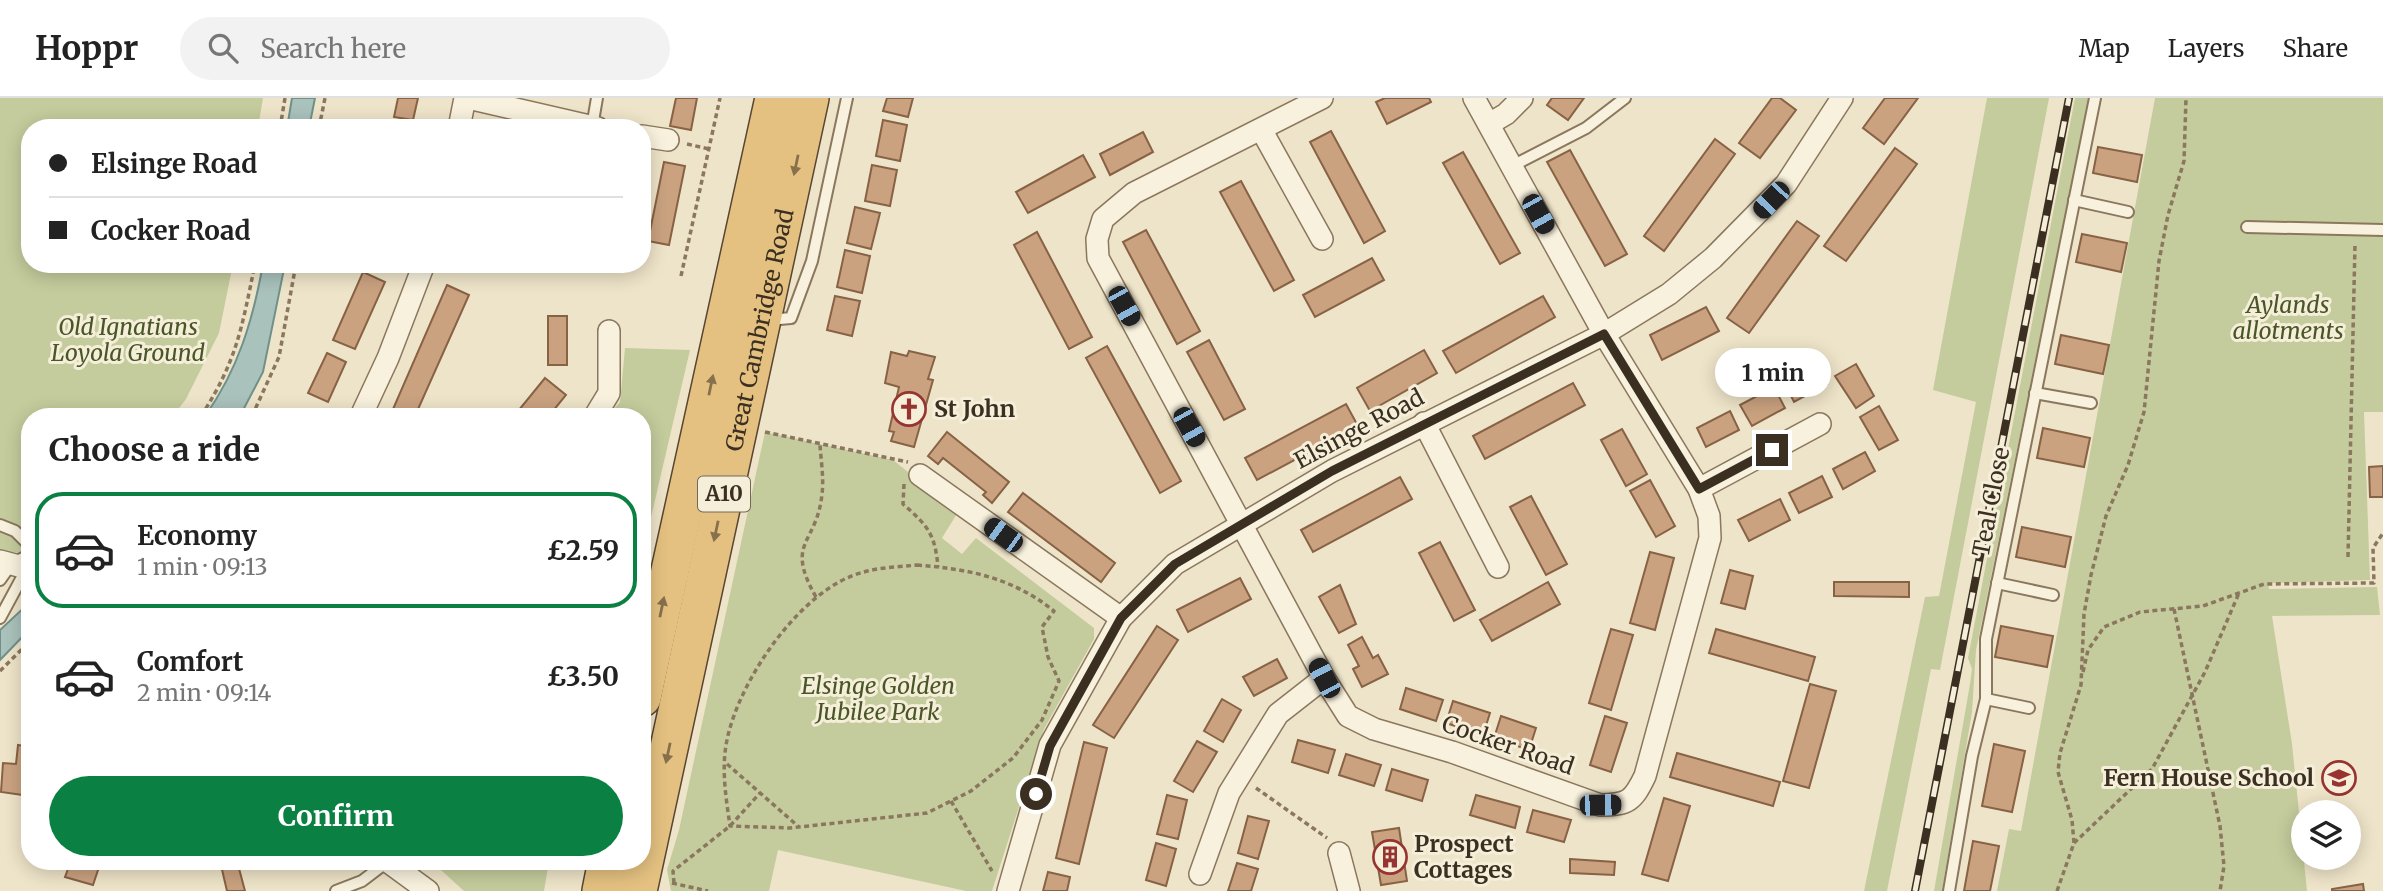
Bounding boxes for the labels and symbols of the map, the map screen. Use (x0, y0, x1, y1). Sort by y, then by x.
one-way arrow (790, 154, 801, 176)
car (1749, 178, 1794, 222)
car (1519, 191, 1558, 237)
street label: Great Cambridge Road (719, 206, 800, 454)
car (1105, 283, 1144, 329)
park label: Aylands allotments (2232, 290, 2344, 345)
park label: Old Ignatians Loyola Ground (51, 312, 205, 367)
callout: 1 min (1714, 348, 1830, 398)
one-way arrow (706, 374, 717, 396)
street label: Elsinge Road (1289, 382, 1429, 475)
church icon: St John (890, 390, 928, 428)
place label: St John (934, 394, 1016, 423)
car (1170, 404, 1209, 450)
route end (1756, 434, 1788, 466)
street label: Teal Close (1966, 445, 2015, 559)
road number: A10 (698, 476, 750, 512)
car (980, 514, 1027, 556)
one-way arrow (711, 520, 722, 542)
one-way arrow (657, 596, 668, 618)
car (1305, 655, 1344, 701)
park label: Elsinge Golden Jubilee Park (801, 671, 955, 726)
street label: Cocker Road (1438, 708, 1578, 781)
one-way arrow (662, 742, 673, 764)
school or university icon: Fern House School (2320, 759, 2358, 797)
place label: Fern House School (2103, 763, 2315, 792)
route start (1020, 778, 1052, 810)
car (1579, 794, 1622, 816)
place label: Prospect Cottages (1414, 829, 1514, 884)
building icon: Prospect Cottages (1371, 838, 1409, 876)

